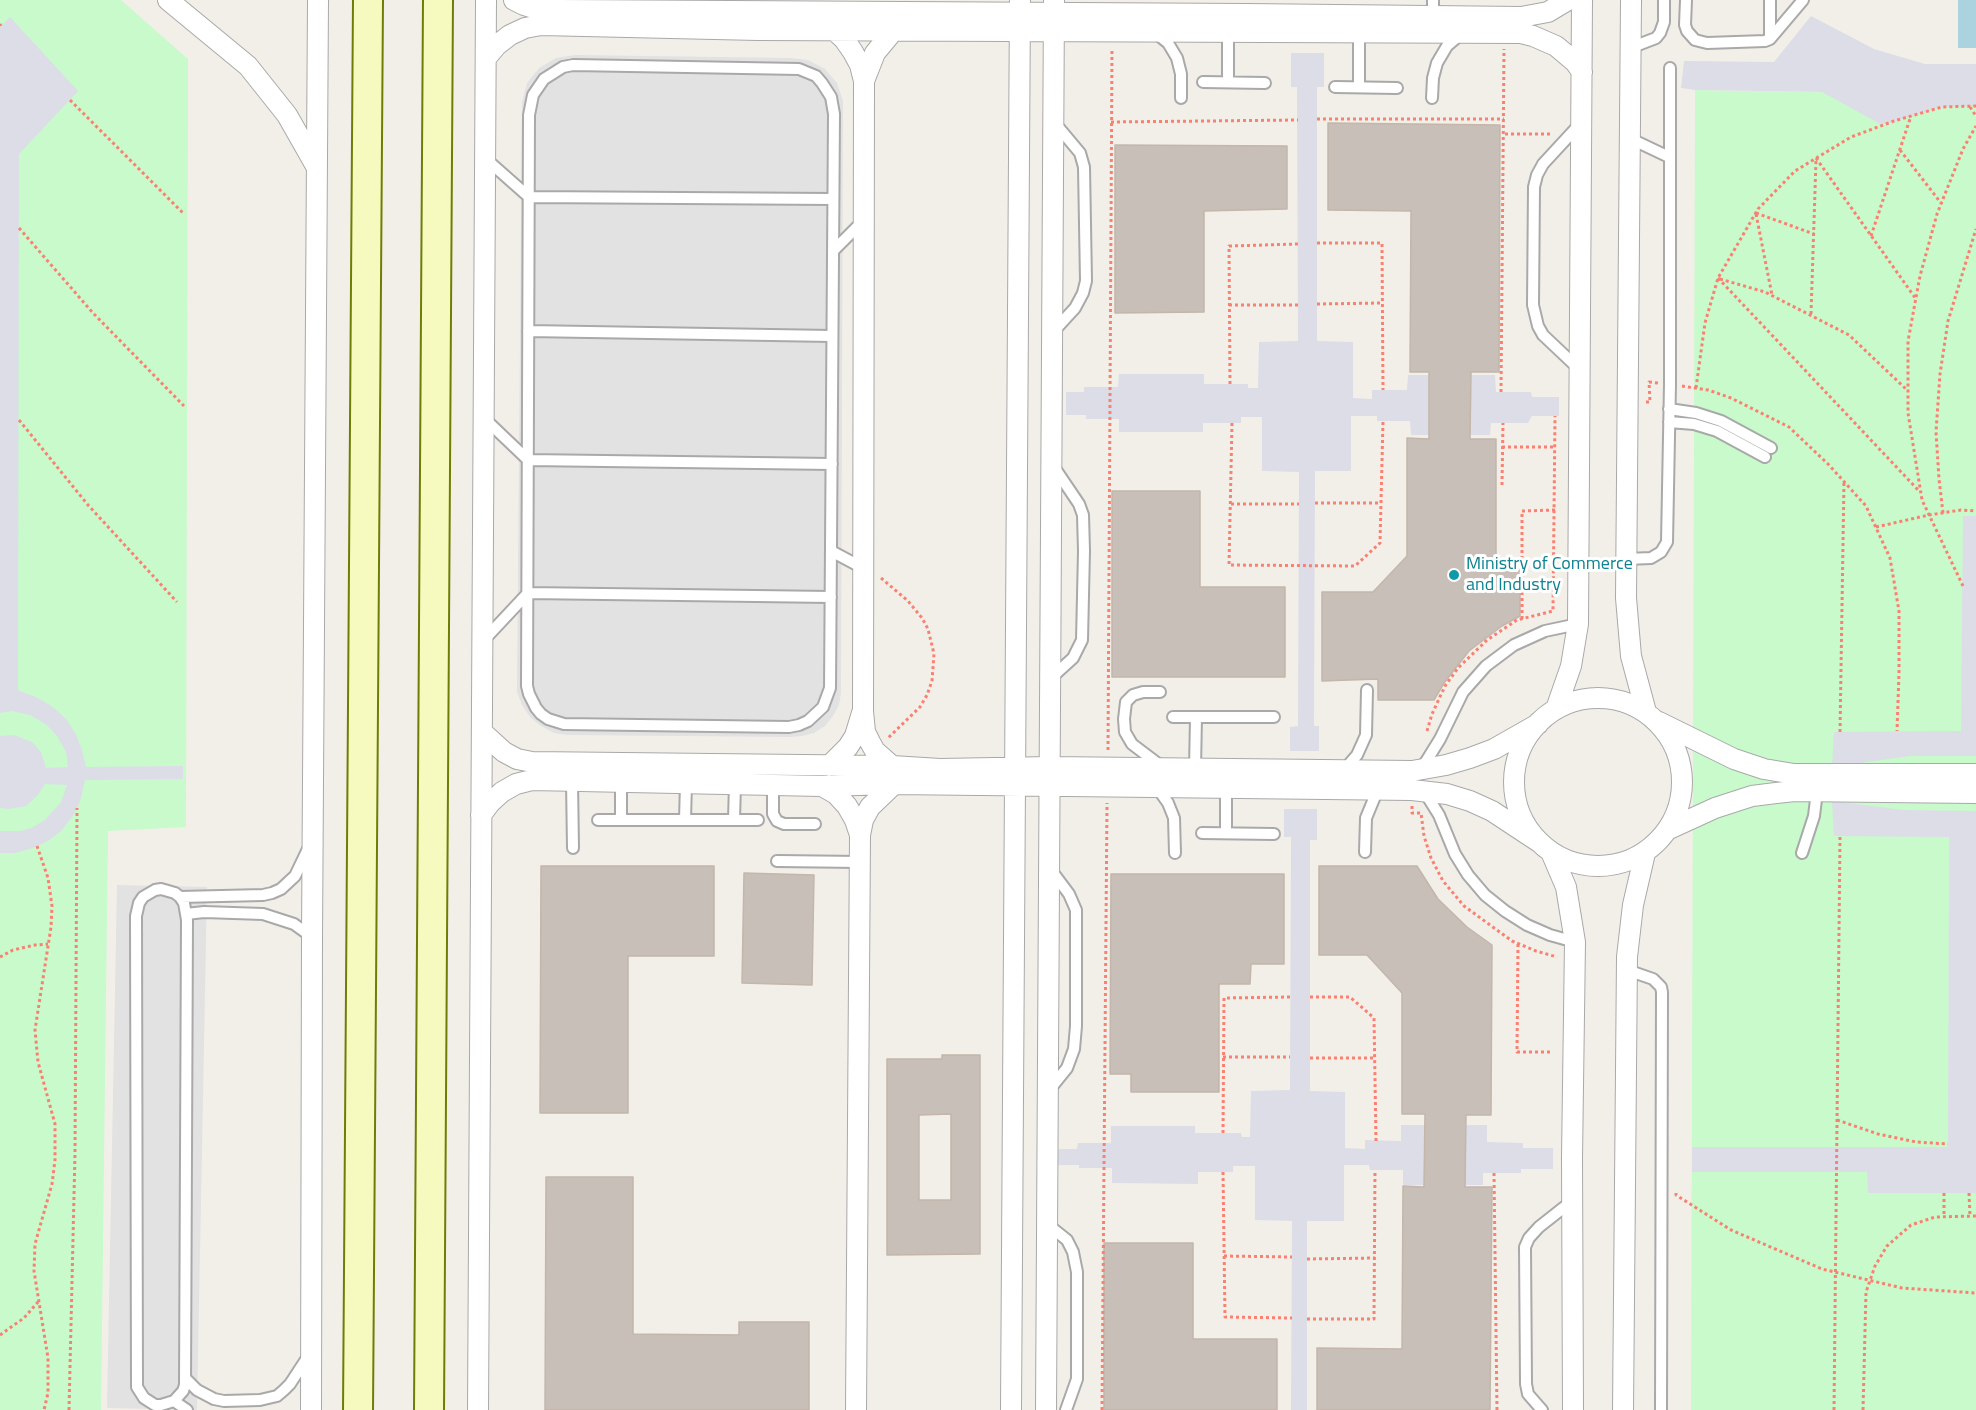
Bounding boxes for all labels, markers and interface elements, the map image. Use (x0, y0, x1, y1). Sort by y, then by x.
place label: Ministry of Commerce and Industry (1466, 554, 1633, 596)
marker: Ministry of Commerce and Industry (1447, 568, 1461, 582)

